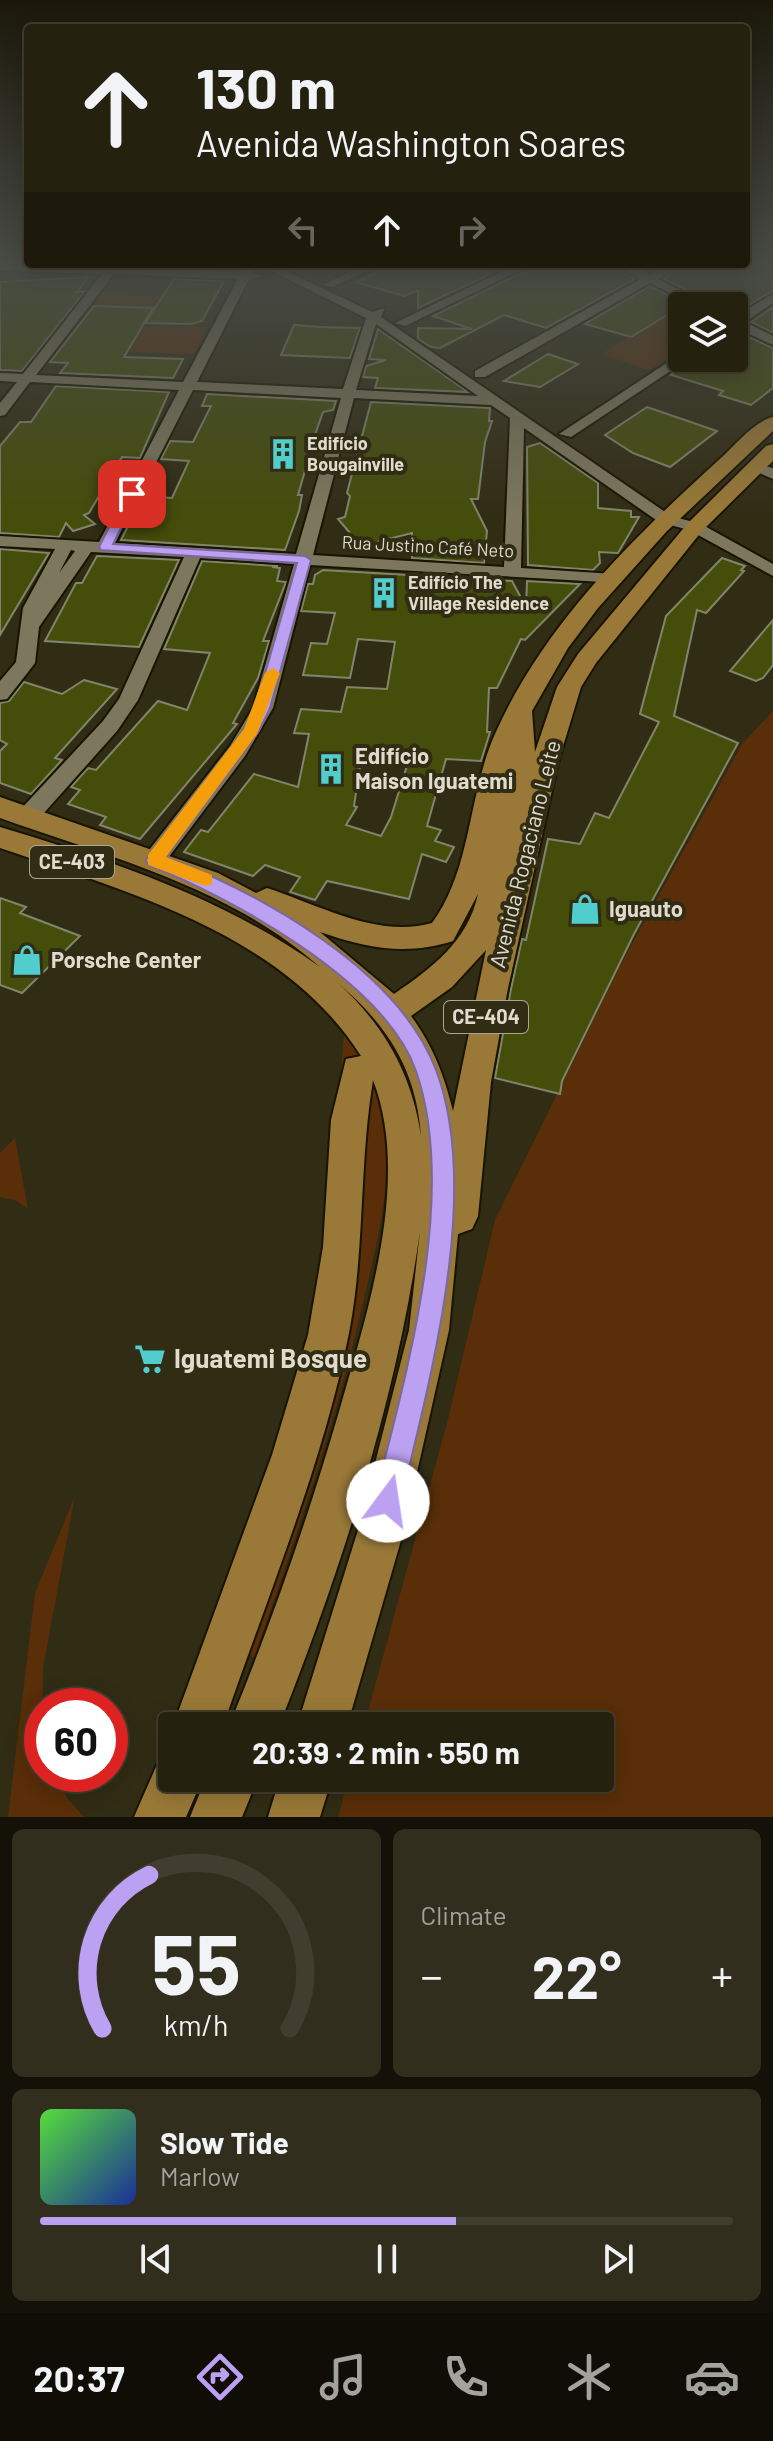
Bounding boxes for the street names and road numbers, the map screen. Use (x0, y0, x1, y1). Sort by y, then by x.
street label: Rua Justino Café Neto (341, 530, 515, 562)
street label: Avenida Rogaciano Leite (483, 737, 565, 970)
road number: CE-403 (30, 846, 114, 878)
road number: CE-404 (444, 1001, 528, 1033)

